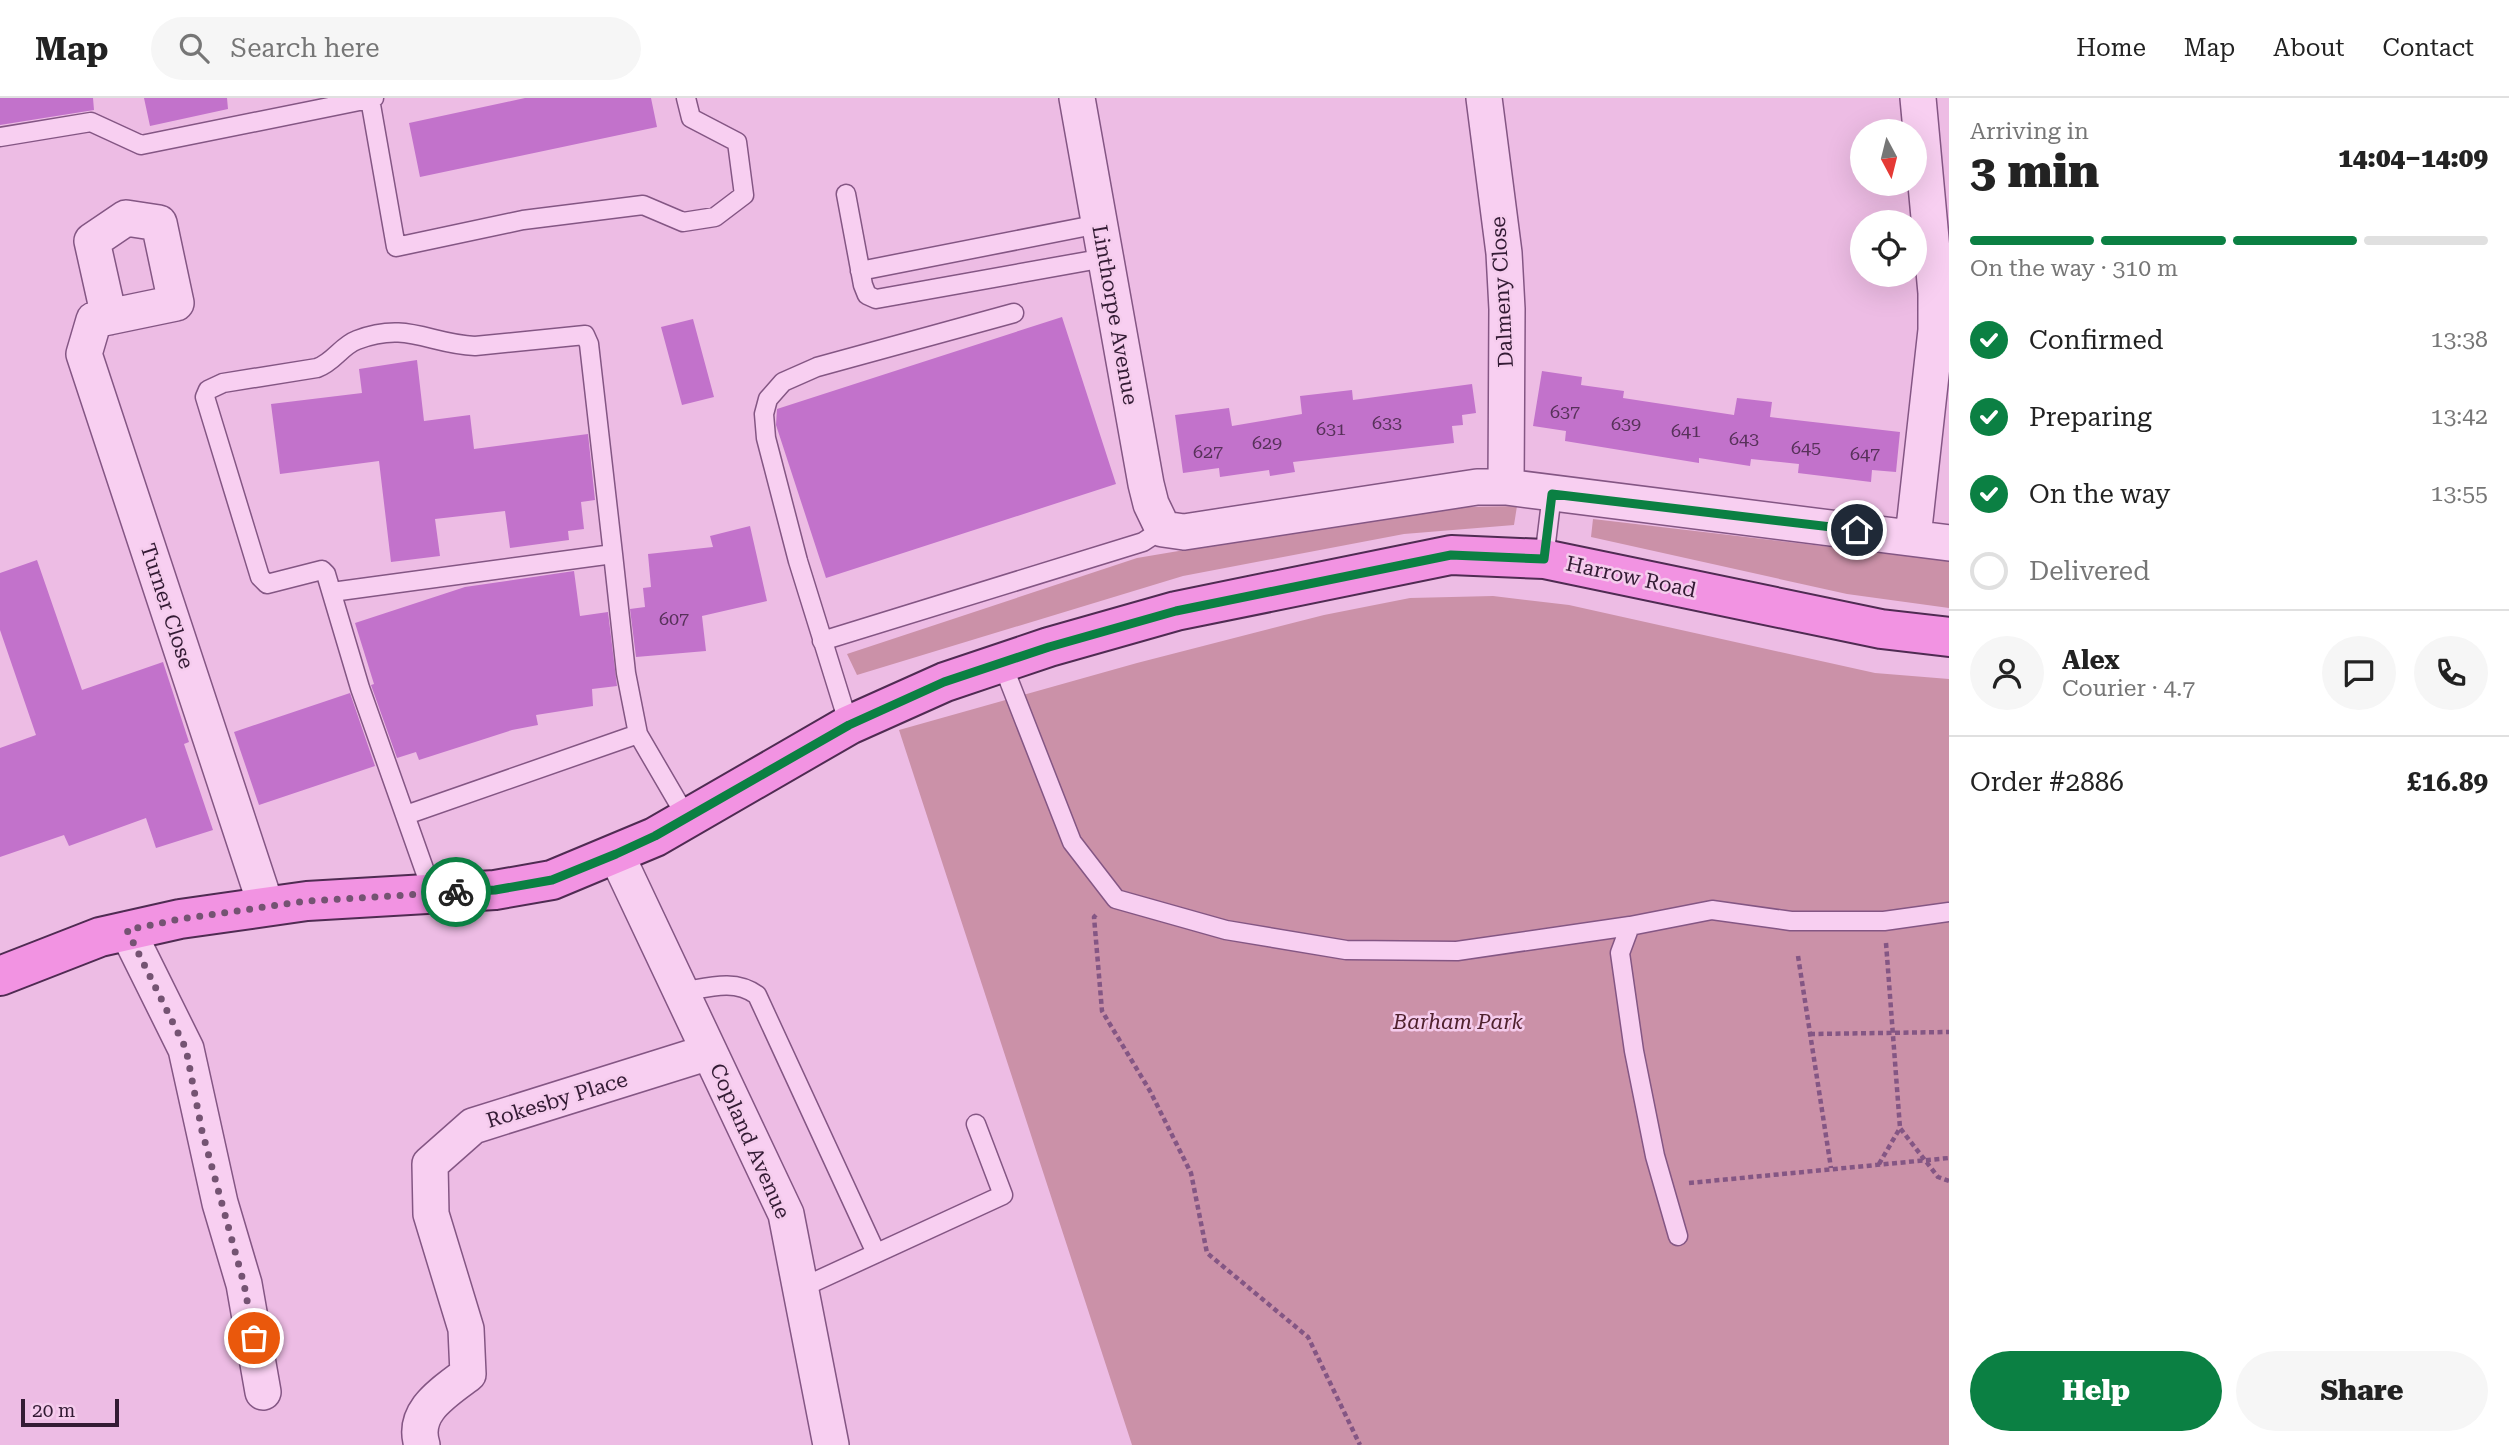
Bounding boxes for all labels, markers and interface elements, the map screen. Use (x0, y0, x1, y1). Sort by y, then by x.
search box (151, 17, 641, 80)
text: Map (35, 29, 109, 68)
icon: search (175, 29, 213, 67)
text: Search here (231, 33, 380, 63)
text: Home (2076, 34, 2146, 62)
text: Map (2184, 34, 2235, 62)
text: About (2273, 34, 2344, 62)
text: Contact (2382, 34, 2474, 62)
text: Arriving in (1970, 118, 2089, 145)
north arrow (1850, 119, 1927, 196)
map controls (1850, 119, 1927, 287)
text: 14:04–14:09 (2338, 143, 2488, 173)
text: 3 min (1970, 144, 2099, 198)
button: locate (1850, 210, 1927, 287)
street label: Dalmeny Close (1486, 216, 1518, 368)
street label: Linthorpe Avenue (1087, 223, 1143, 407)
text: On the way · 310 m (1970, 255, 2178, 282)
icon: check (1970, 321, 2008, 359)
text: Confirmed (2029, 325, 2164, 355)
text: 13:38 (2431, 326, 2488, 353)
icon: check (1970, 398, 2008, 436)
house number: 637 (1550, 401, 1580, 422)
text: Preparing (2029, 402, 2152, 432)
text: 13:42 (2431, 403, 2488, 430)
house number: 633 (1372, 412, 1402, 433)
house number: 639 (1611, 413, 1641, 434)
house number: 631 (1316, 418, 1346, 439)
house number: 641 (1671, 420, 1701, 441)
house number: 643 (1729, 428, 1759, 449)
house number: 629 (1252, 432, 1282, 453)
house number: 645 (1791, 437, 1821, 458)
house number: 627 (1193, 441, 1223, 462)
house number: 647 (1850, 443, 1880, 464)
icon: check (1970, 475, 2008, 513)
text: On the way (2029, 479, 2170, 509)
text: 13:55 (2431, 480, 2488, 507)
pin (1827, 500, 1887, 560)
icon: home (1838, 511, 1876, 549)
street label: Turner Close (135, 540, 199, 672)
street label: Harrow Road (1564, 551, 1699, 603)
text: Delivered (2029, 556, 2150, 586)
house number: 607 (659, 608, 689, 629)
button: person (1970, 636, 2044, 710)
button: chat (2322, 636, 2396, 710)
button: phone (2414, 636, 2488, 710)
text: Alex (2062, 645, 2120, 675)
text: Courier · 4.7 (2062, 675, 2195, 702)
text: Order #2886 (1970, 767, 2124, 797)
text: £16.89 (2407, 767, 2488, 797)
courier (421, 857, 491, 927)
icon: bike (437, 873, 475, 911)
park label: Barham Park (1392, 1010, 1523, 1034)
street label: Copland Avenue (705, 1060, 795, 1222)
street label: Rokesby Place (483, 1067, 631, 1133)
pin (224, 1308, 284, 1368)
icon: bag (235, 1319, 273, 1357)
button: Help (1970, 1351, 2222, 1431)
button: Share (2236, 1351, 2488, 1431)
scale bar (21, 1396, 119, 1428)
text: 20 m (32, 1399, 75, 1422)

